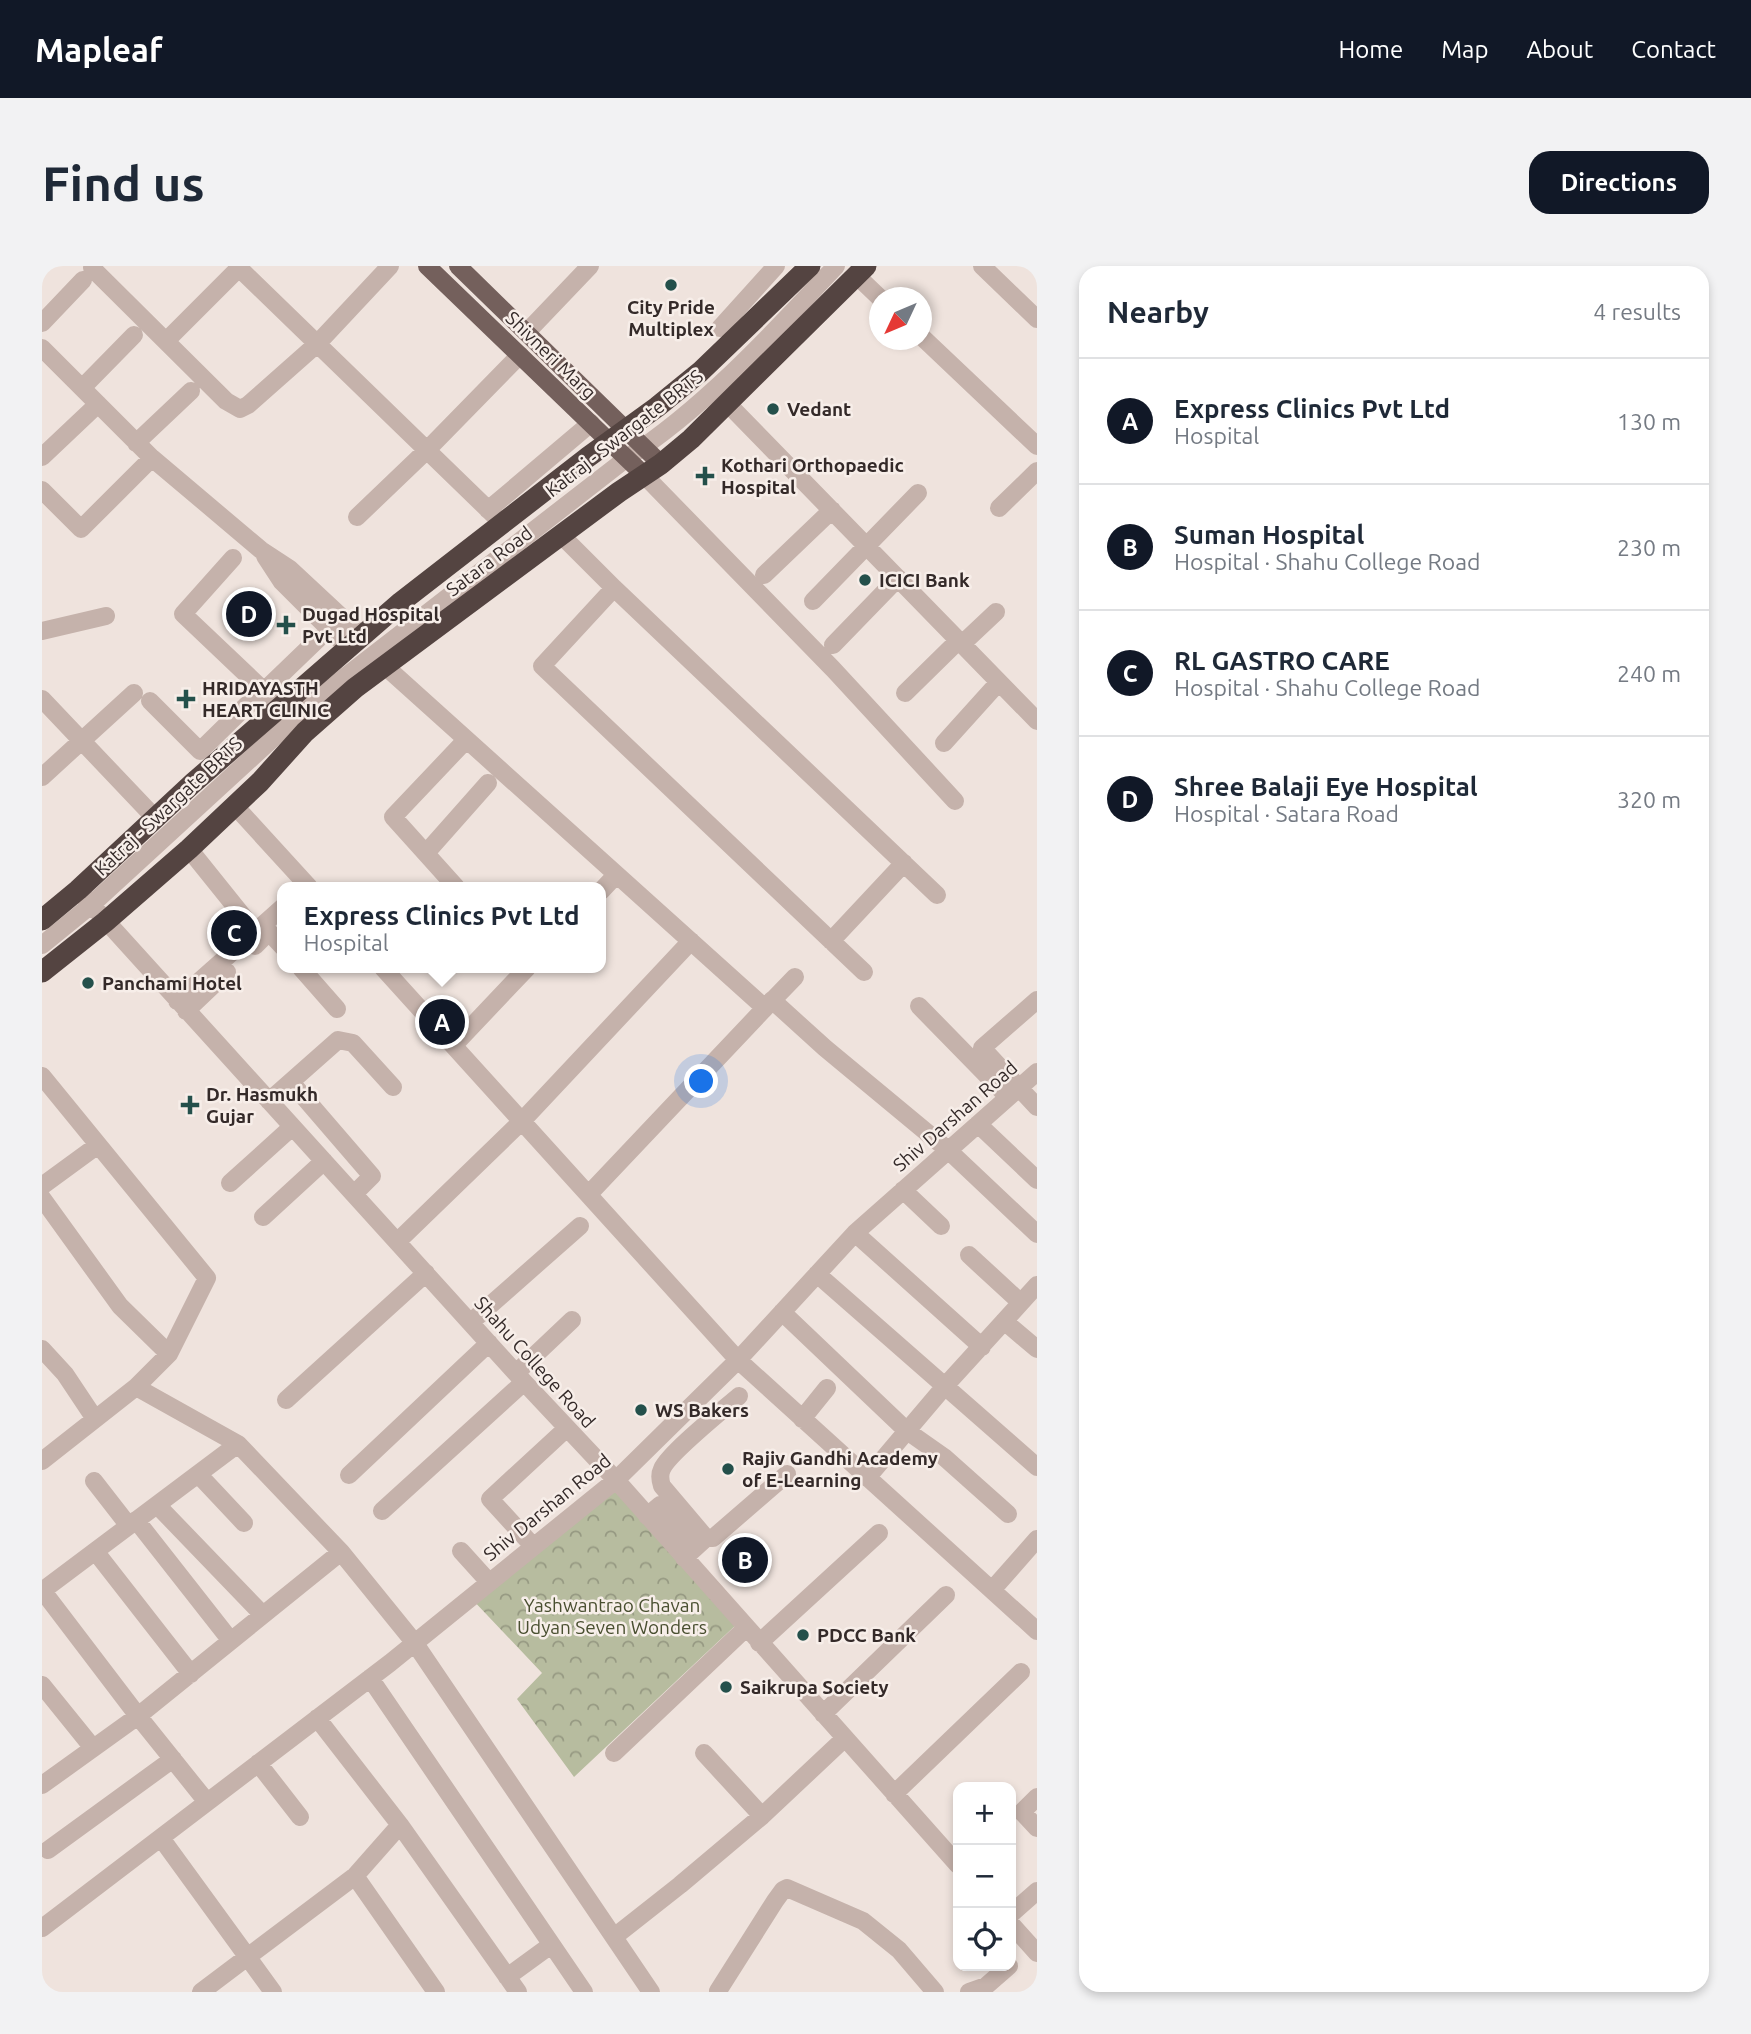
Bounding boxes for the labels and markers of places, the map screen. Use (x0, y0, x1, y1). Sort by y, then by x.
marker: City Pride Multiplex (663, 277, 679, 293)
place label: City Pride Multiplex (627, 296, 715, 340)
place label: Vedant (787, 398, 851, 420)
marker: Vedant (765, 401, 781, 417)
place label: Kothari Orthopaedic Hospital (721, 454, 904, 498)
marker: Kothari Orthopaedic Hospital (695, 466, 715, 486)
place label: ICICI Bank (879, 569, 970, 591)
marker: ICICI Bank (857, 572, 873, 588)
pin: D (226, 588, 272, 640)
place label: Dugad Hospital Pvt Ltd (302, 603, 439, 647)
marker: Dugad Hospital Pvt Ltd (276, 615, 296, 635)
place label: HRIDAYASTH HEART CLINIC (202, 677, 329, 721)
marker: HRIDAYASTH HEART CLINIC (176, 689, 196, 709)
pin: C (211, 907, 257, 959)
place label: Panchami Hotel (102, 972, 242, 994)
marker: Panchami Hotel (80, 975, 96, 991)
pin: A (419, 996, 465, 1048)
place label: Dr. Hasmukh Gujar (206, 1083, 318, 1127)
marker: Dr. Hasmukh Gujar (180, 1095, 200, 1115)
place label: WS Bakers (655, 1399, 749, 1421)
marker: WS Bakers (633, 1402, 649, 1418)
place label: Rajiv Gandhi Academy of E-Learning (742, 1447, 938, 1491)
marker: Rajiv Gandhi Academy of E-Learning (720, 1461, 736, 1477)
pin: B (722, 1534, 768, 1586)
place label: PDCC Bank (817, 1624, 916, 1646)
marker: PDCC Bank (795, 1627, 811, 1643)
place label: Saikrupa Society (740, 1676, 889, 1698)
marker: Saikrupa Society (718, 1679, 734, 1695)

